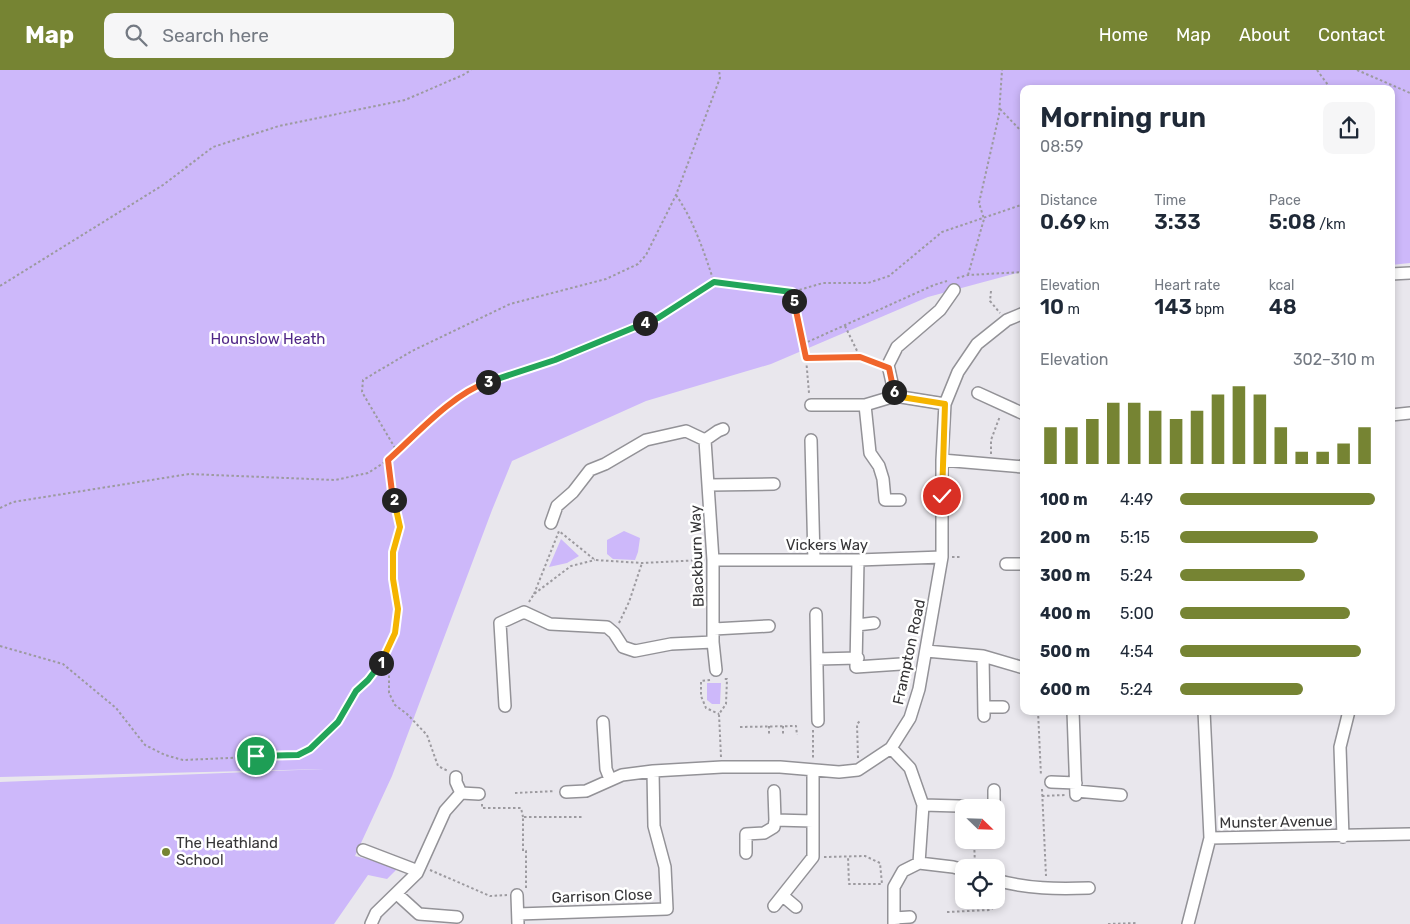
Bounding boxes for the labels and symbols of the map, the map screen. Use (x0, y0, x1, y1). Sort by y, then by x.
pin: 5 (782, 288, 806, 314)
pin: 4 (632, 310, 658, 336)
park label: Hounslow Heath (211, 330, 325, 348)
pin: 3 (476, 370, 500, 394)
pin: 6 (882, 380, 906, 404)
pin (921, 475, 963, 517)
pin: 2 (382, 488, 406, 512)
street label: Blackburn Way (686, 505, 708, 607)
street label: Vickers Way (786, 536, 868, 554)
street label: Frampton Road (889, 598, 929, 706)
pin: 1 (368, 650, 394, 676)
pin (235, 735, 277, 777)
north arrow (955, 799, 1005, 849)
street label: Munster Avenue (1219, 812, 1333, 832)
place label: The Heathland School (176, 834, 278, 869)
marker: The Heathland School (160, 846, 172, 858)
street label: Garrison Close (551, 885, 653, 907)

